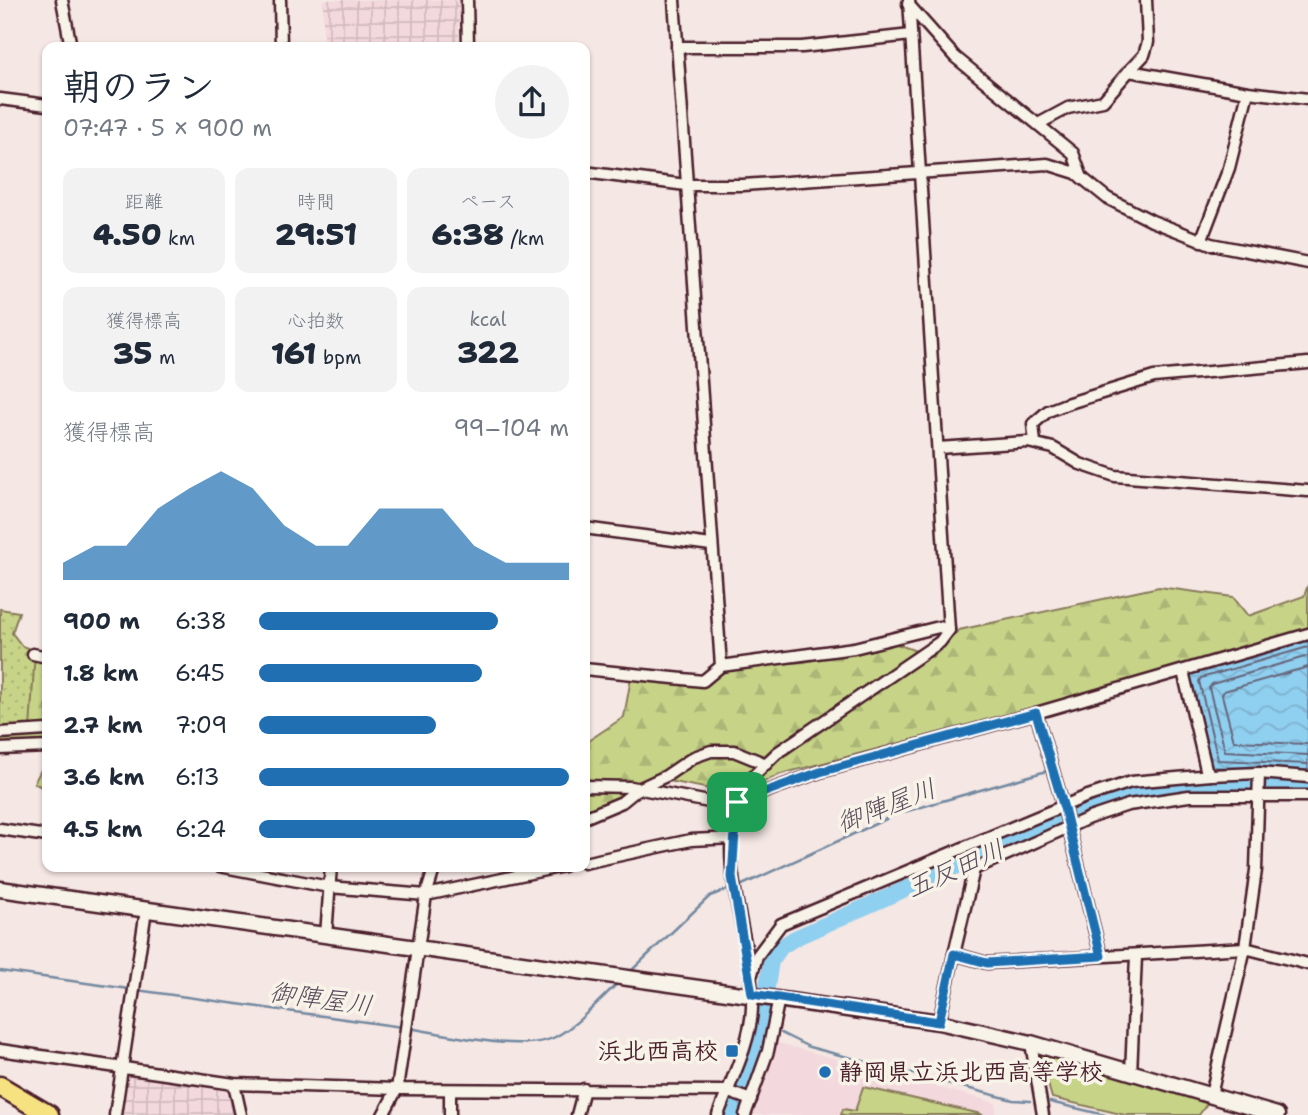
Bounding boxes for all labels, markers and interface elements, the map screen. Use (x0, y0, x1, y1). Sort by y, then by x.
text: 朝のラン (63, 61, 215, 112)
button: share (495, 65, 569, 139)
text: 07:47 · 5 × 900 m (63, 113, 272, 143)
text: 距離 (125, 189, 163, 214)
text: 時間 (297, 189, 335, 214)
text: ペース (460, 189, 516, 214)
text: 4.50 (93, 214, 162, 255)
text: 29:51 (275, 214, 357, 255)
text: 6:38 (432, 214, 504, 255)
text: km (162, 226, 195, 251)
text: /km (504, 226, 544, 251)
text: kcal (470, 307, 506, 332)
text: 獲得標高 (106, 308, 182, 333)
text: 心拍数 (287, 308, 345, 333)
text: 322 (457, 332, 519, 373)
text: 35 (113, 333, 153, 374)
text: 161 (271, 333, 317, 374)
text: m (153, 345, 175, 370)
text: bpm (317, 345, 361, 370)
text: 99–104 m (453, 413, 569, 443)
text: 獲得標高 (63, 417, 155, 447)
text: 900 m (63, 606, 140, 636)
text: 6:38 (175, 606, 227, 636)
text: 1.8 km (63, 658, 138, 688)
text: 6:45 (175, 658, 225, 688)
text: 2.7 km (63, 710, 143, 740)
text: 7:09 (175, 710, 227, 740)
text: 3.6 km (63, 762, 144, 792)
text: 6:13 (175, 762, 220, 792)
water label: 御陣屋川 (831, 770, 941, 840)
pin (707, 772, 767, 832)
icon: arrive (718, 783, 756, 821)
text: 4.5 km (63, 814, 143, 844)
text: 6:24 (175, 814, 226, 844)
water label: 五反田川 (900, 831, 1010, 905)
water label: 御陣屋川 (267, 973, 375, 1023)
place label: 浜北西高校 (598, 1035, 718, 1067)
marker: 浜北西高校 (724, 1043, 740, 1059)
place label: 静岡県立浜北西高等学校 (839, 1056, 1103, 1088)
marker: 静岡県立浜北西高等学校 (817, 1064, 833, 1080)

